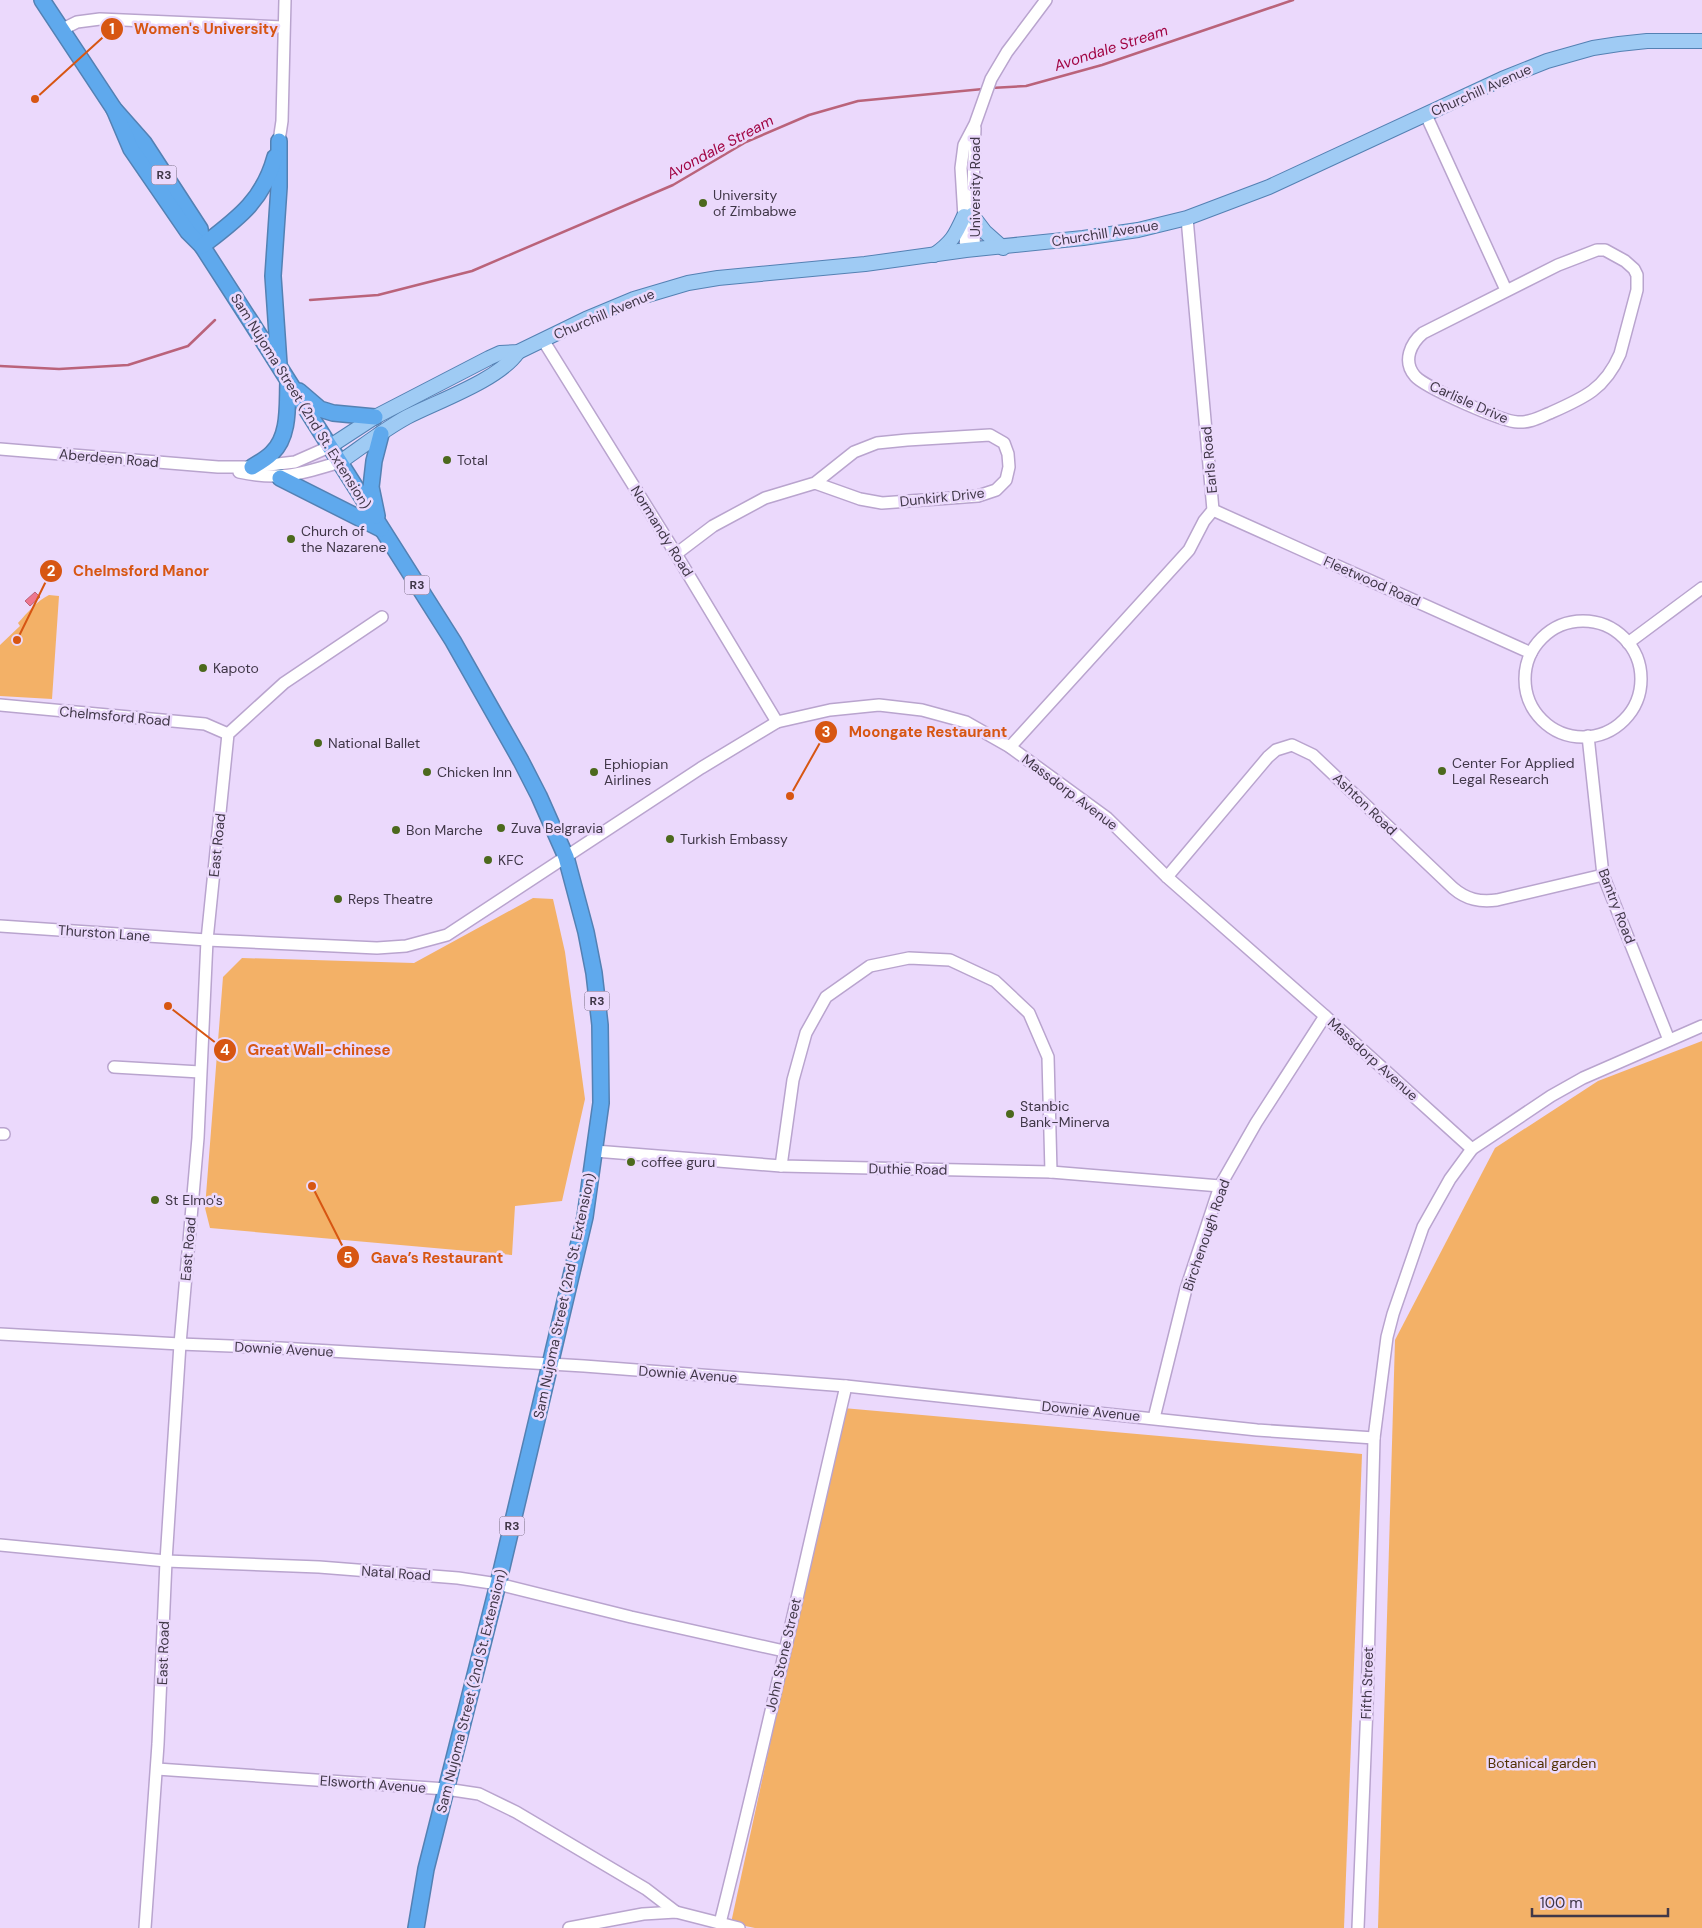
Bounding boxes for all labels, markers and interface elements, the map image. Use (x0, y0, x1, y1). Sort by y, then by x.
callout: Women's University (99, 14, 289, 44)
text: 1 (109, 19, 115, 39)
text: Women's University (134, 19, 278, 39)
water label: Avondale Stream (1051, 20, 1170, 76)
street label: Churchill Avenue (1428, 60, 1534, 120)
water label: Avondale Stream (662, 110, 777, 184)
street label: University Road (966, 137, 984, 237)
road number: R3 (152, 166, 176, 184)
place label: University of Zimbabwe (713, 186, 796, 220)
marker: University of Zimbabwe (697, 197, 709, 209)
street label: Churchill Avenue (1050, 216, 1160, 250)
street label: Churchill Avenue (551, 285, 657, 343)
street label: Sam Nujoma Street (2nd St. Extension) (227, 290, 375, 512)
street label: Carlisle Drive (1427, 377, 1511, 427)
street label: Earls Road (1197, 426, 1221, 494)
street label: Aberdeen Road (58, 445, 160, 471)
place label: Total (457, 451, 488, 469)
marker: Total (441, 454, 453, 466)
street label: Normandy Road (627, 482, 697, 580)
street label: Dunkirk Drive (899, 484, 985, 510)
place label: Church of the Nazarene (301, 522, 386, 556)
marker: Church of the Nazarene (285, 533, 297, 545)
street label: Fleetwood Road (1321, 552, 1423, 610)
callout: Chelmsford Manor (38, 556, 219, 586)
text: 2 (47, 561, 56, 581)
text: Chelmsford Manor (73, 561, 209, 581)
road number: R3 (404, 576, 430, 594)
place label: Kapoto (213, 659, 259, 677)
marker: Kapoto (197, 662, 209, 674)
street label: Chelmsford Road (59, 702, 171, 730)
callout: Moongate Restaurant (814, 717, 1017, 747)
text: 3 (821, 722, 831, 742)
text: Moongate Restaurant (849, 722, 1007, 742)
place label: National Ballet (328, 734, 420, 752)
marker: National Ballet (312, 737, 324, 749)
street label: Massdorp Avenue (1018, 750, 1122, 834)
place label: Center For Applied Legal Research (1452, 754, 1575, 788)
place label: Ephiopian Airlines (604, 755, 668, 789)
place label: Chicken Inn (437, 763, 512, 781)
marker: Center For Applied Legal Research (1436, 765, 1448, 777)
marker: Chicken Inn (421, 766, 433, 778)
marker: Ephiopian Airlines (588, 766, 600, 778)
street label: Ashton Road (1329, 769, 1401, 839)
street label: East Road (205, 812, 229, 878)
place label: Zuva Belgravia (511, 819, 603, 837)
place label: Bon Marche (406, 821, 483, 839)
marker: Zuva Belgravia (495, 822, 507, 834)
marker: Bon Marche (390, 824, 402, 836)
place label: Turkish Embassy (680, 830, 788, 848)
marker: Turkish Embassy (664, 833, 676, 845)
place label: KFC (498, 851, 524, 869)
marker: KFC (482, 854, 494, 866)
street label: Bantry Road (1594, 866, 1640, 946)
place label: Reps Theatre (348, 890, 433, 908)
marker: Reps Theatre (332, 893, 344, 905)
street label: Thurston Lane (57, 921, 151, 945)
road number: R3 (584, 991, 610, 1010)
street label: Massdorp Avenue (1324, 1014, 1422, 1104)
callout: Great Wall-chinese (212, 1035, 400, 1065)
text: 4 (220, 1040, 230, 1060)
text: Great Wall-chinese (247, 1040, 391, 1060)
place label: Stanbic Bank-Minerva (1020, 1097, 1110, 1131)
marker: Stanbic Bank-Minerva (1004, 1108, 1016, 1120)
place label: coffee guru (641, 1153, 715, 1171)
marker: coffee guru (625, 1156, 637, 1168)
street label: Duthie Road (868, 1159, 948, 1179)
street label: Sam Nujoma Street (2nd St. Extension) (529, 1172, 599, 1420)
street label: Birchenough Road (1178, 1177, 1234, 1293)
place label: St Elmo's (165, 1191, 223, 1209)
marker: St Elmo's (149, 1194, 161, 1206)
street label: East Road (176, 1216, 200, 1282)
callout: Gava’s Restaurant (336, 1242, 513, 1272)
text: 5 (343, 1248, 353, 1268)
text: Gava’s Restaurant (371, 1248, 503, 1268)
street label: Downie Avenue (234, 1337, 334, 1361)
street label: Downie Avenue (638, 1362, 738, 1386)
street label: Downie Avenue (1041, 1397, 1141, 1425)
road number: R3 (500, 1516, 524, 1535)
street label: Natal Road (361, 1562, 431, 1584)
street label: Sam Nujoma Street (2nd St. Extension) (432, 1567, 510, 1815)
street label: John Stone Street (761, 1596, 805, 1714)
street label: East Road (153, 1621, 173, 1685)
street label: Fifth Street (1357, 1646, 1377, 1720)
park label: Botanical garden (1488, 1754, 1596, 1772)
street label: Elsworth Avenue (319, 1771, 427, 1797)
scale bar (1532, 1886, 1668, 1918)
text: 100 m (1540, 1893, 1583, 1913)

